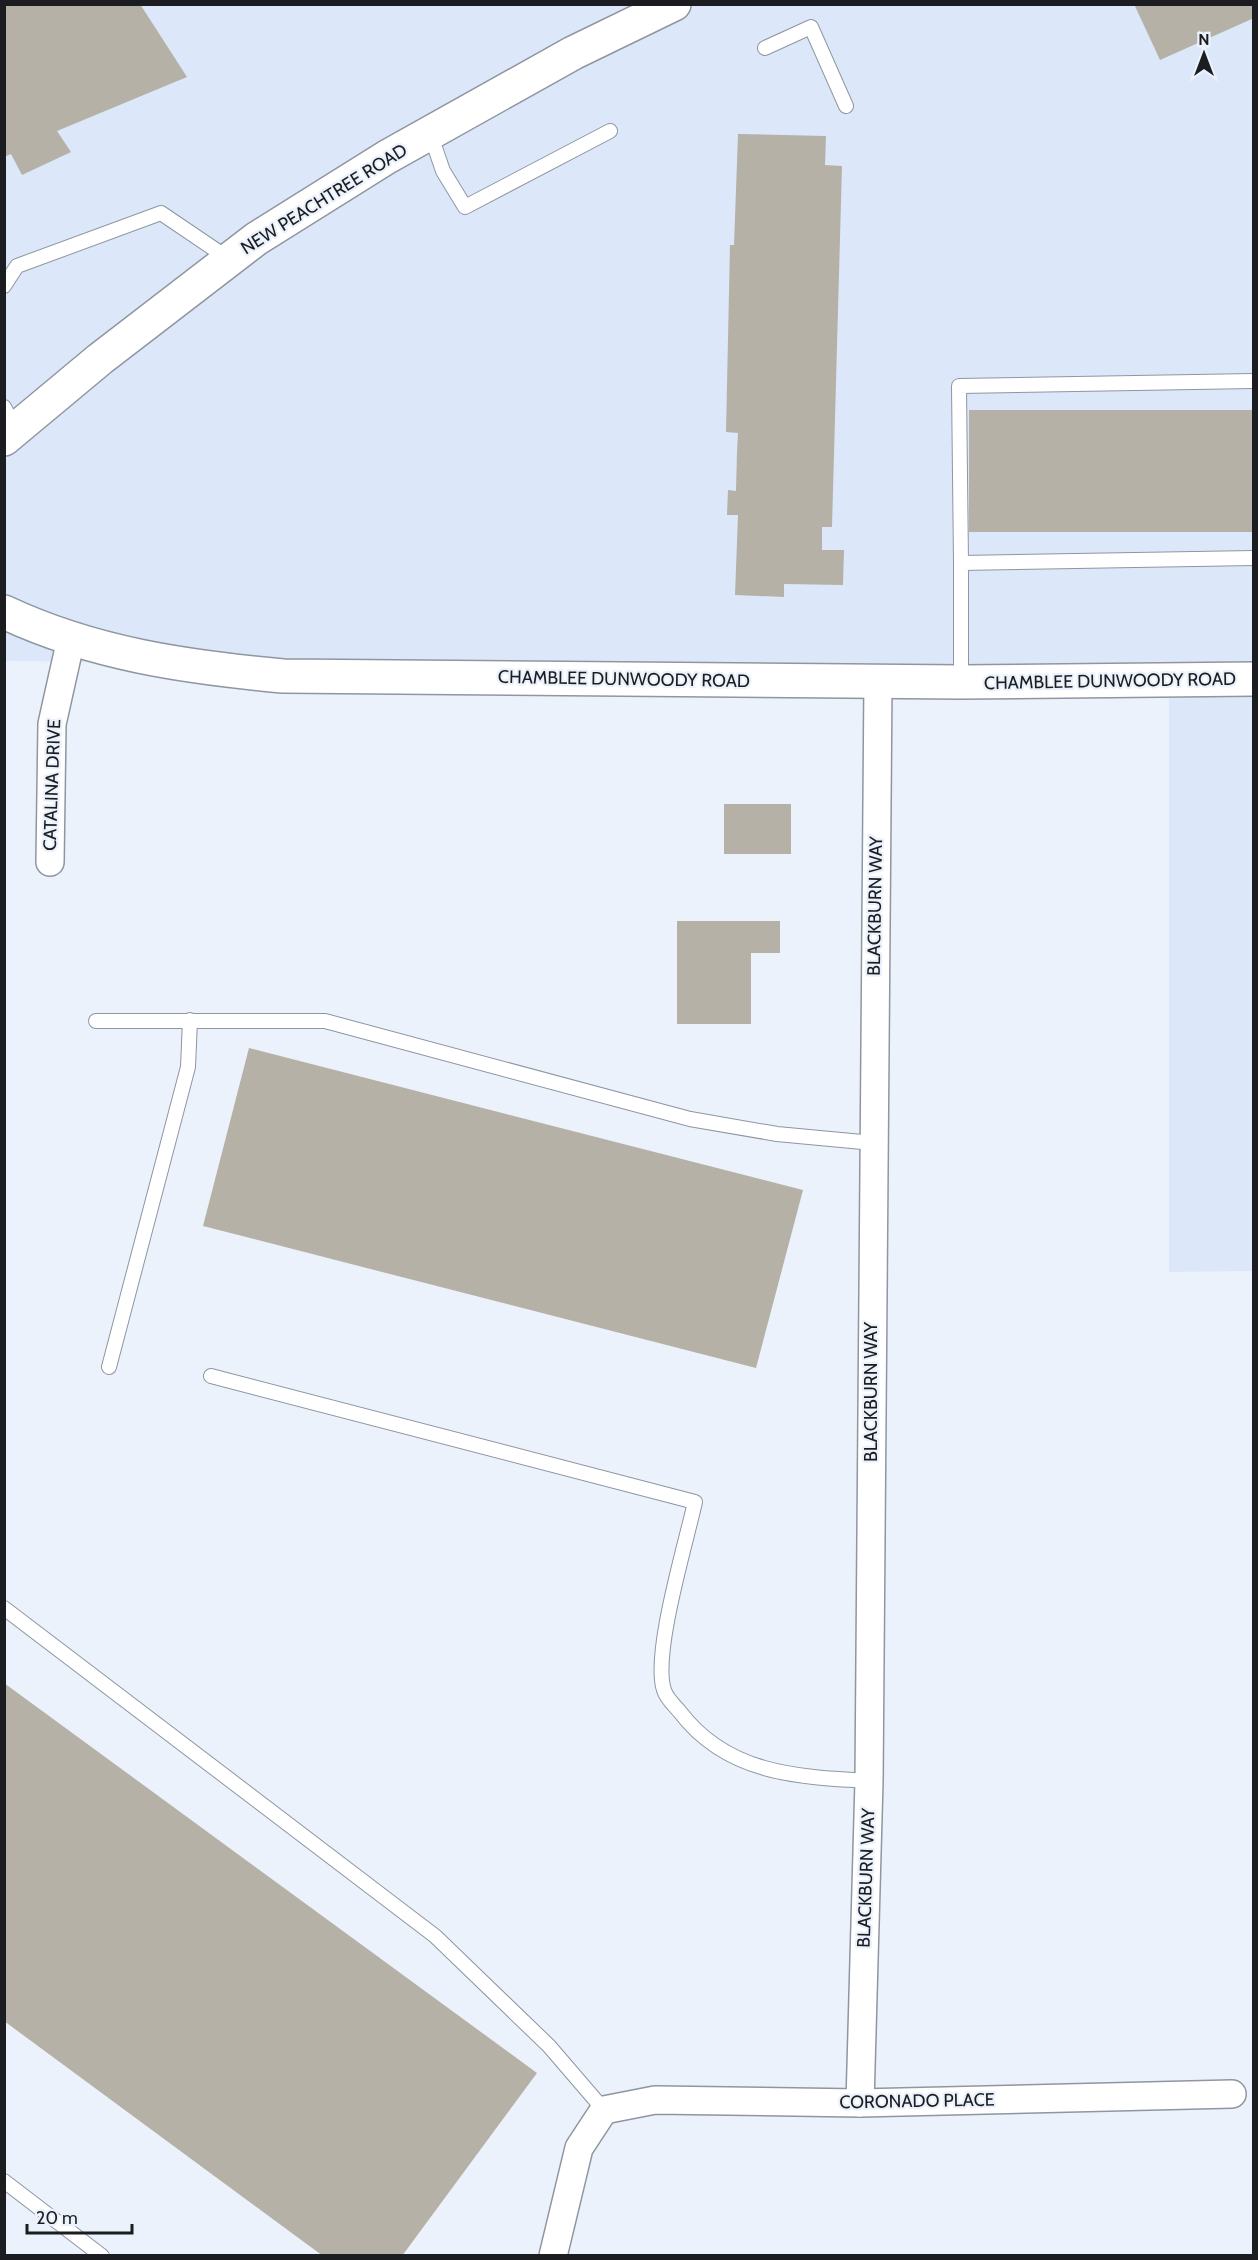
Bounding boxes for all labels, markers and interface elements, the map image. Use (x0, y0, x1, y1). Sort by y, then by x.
north arrow (1174, 24, 1234, 84)
text: N (1198, 30, 1210, 49)
street label: NEW PEACHTREE ROAD (237, 139, 411, 259)
street label: CHAMBLEE DUNWOODY ROAD (498, 666, 750, 692)
street label: CHAMBLEE DUNWOODY ROAD (984, 668, 1236, 694)
street label: CATALINA DRIVE (39, 719, 65, 851)
street label: BLACKBURN WAY (863, 835, 887, 976)
street label: BLACKBURN WAY (860, 1321, 882, 1462)
street label: BLACKBURN WAY (853, 1807, 879, 1948)
street label: CORONADO PLACE (839, 2089, 995, 2113)
scale bar (27, 2197, 132, 2235)
text: 20 m (36, 2207, 78, 2229)

